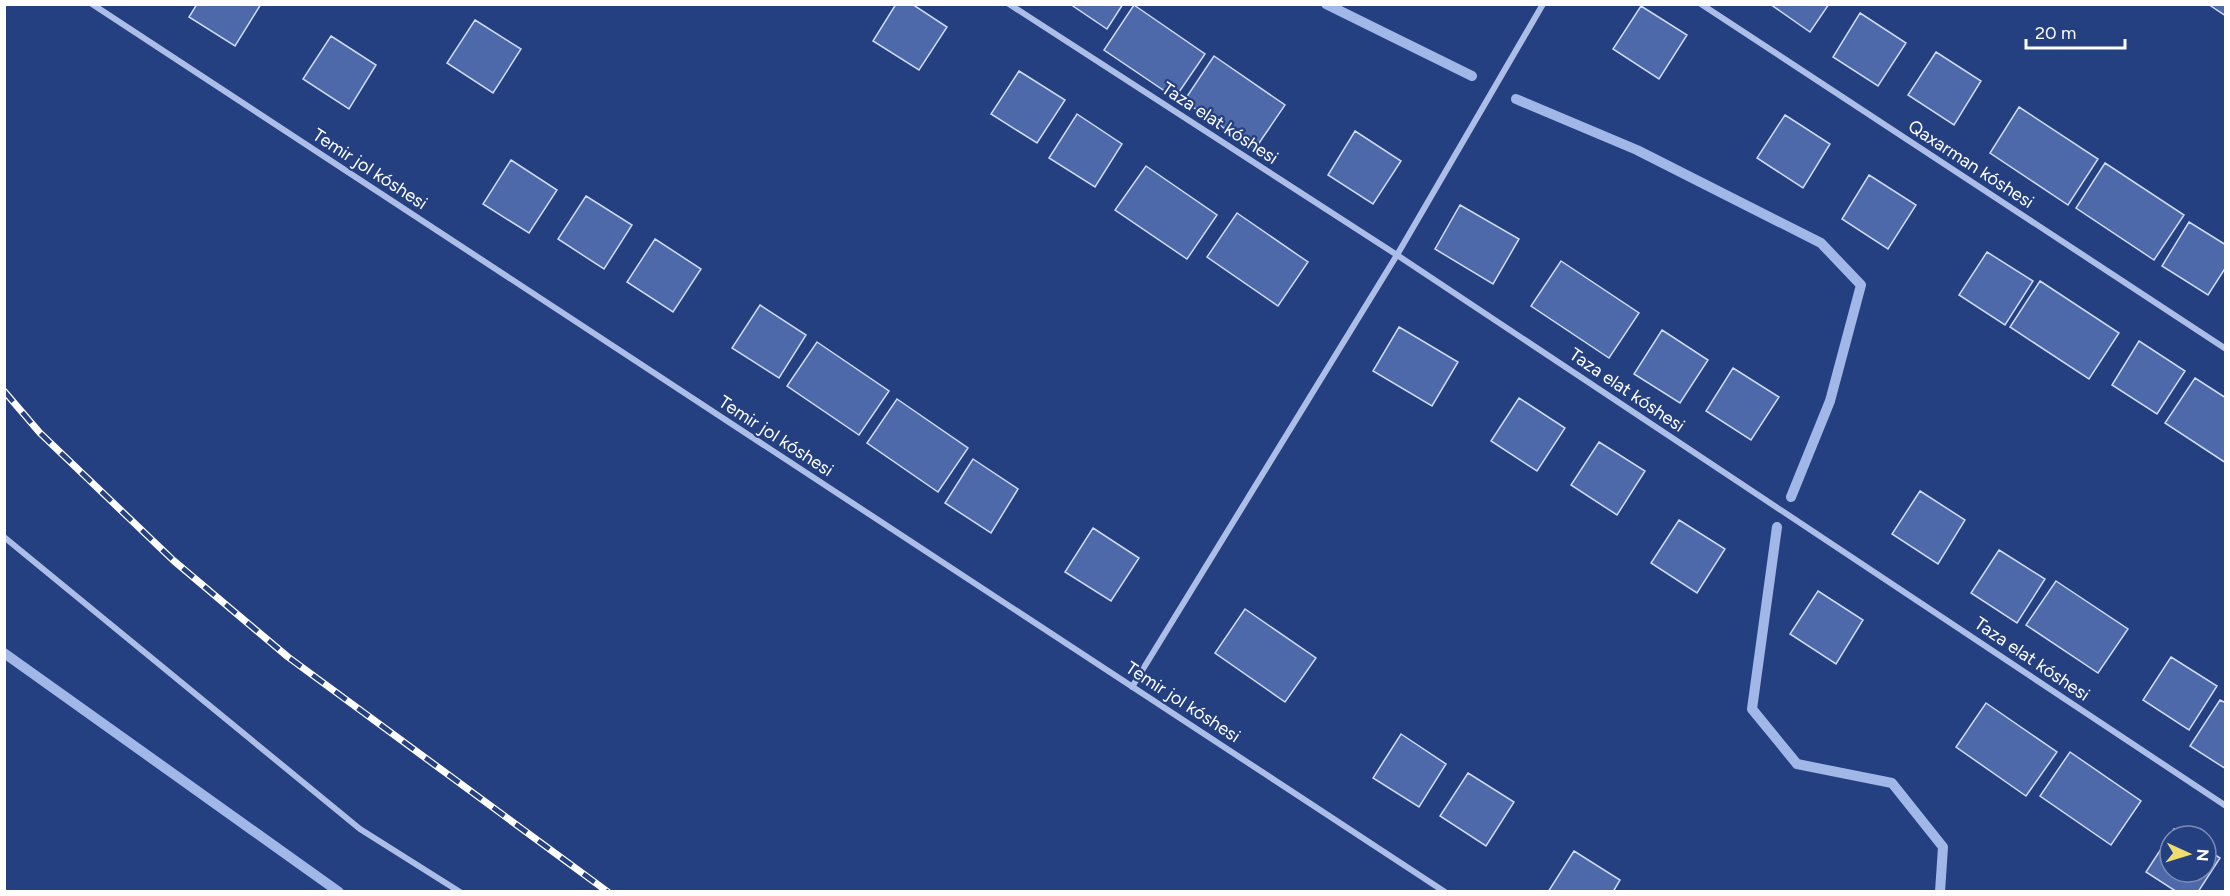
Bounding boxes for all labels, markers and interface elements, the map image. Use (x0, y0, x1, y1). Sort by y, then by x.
scale bar (2026, 12, 2125, 50)
text: 20 m (2035, 22, 2076, 44)
street label: Taza elat kóshesi (1158, 77, 1282, 169)
street label: Qaxarman kóshesi (1904, 115, 2038, 213)
street label: Temir jol kóshesi (309, 124, 431, 214)
street label: Taza elat kóshesi (1565, 343, 1689, 437)
street label: Temir jol kóshesi (715, 391, 837, 481)
street label: Taza elat kóshesi (1970, 612, 2094, 706)
street label: Temir jol kóshesi (1122, 657, 1244, 747)
north arrow (2158, 824, 2218, 884)
text: N (2193, 848, 2212, 862)

